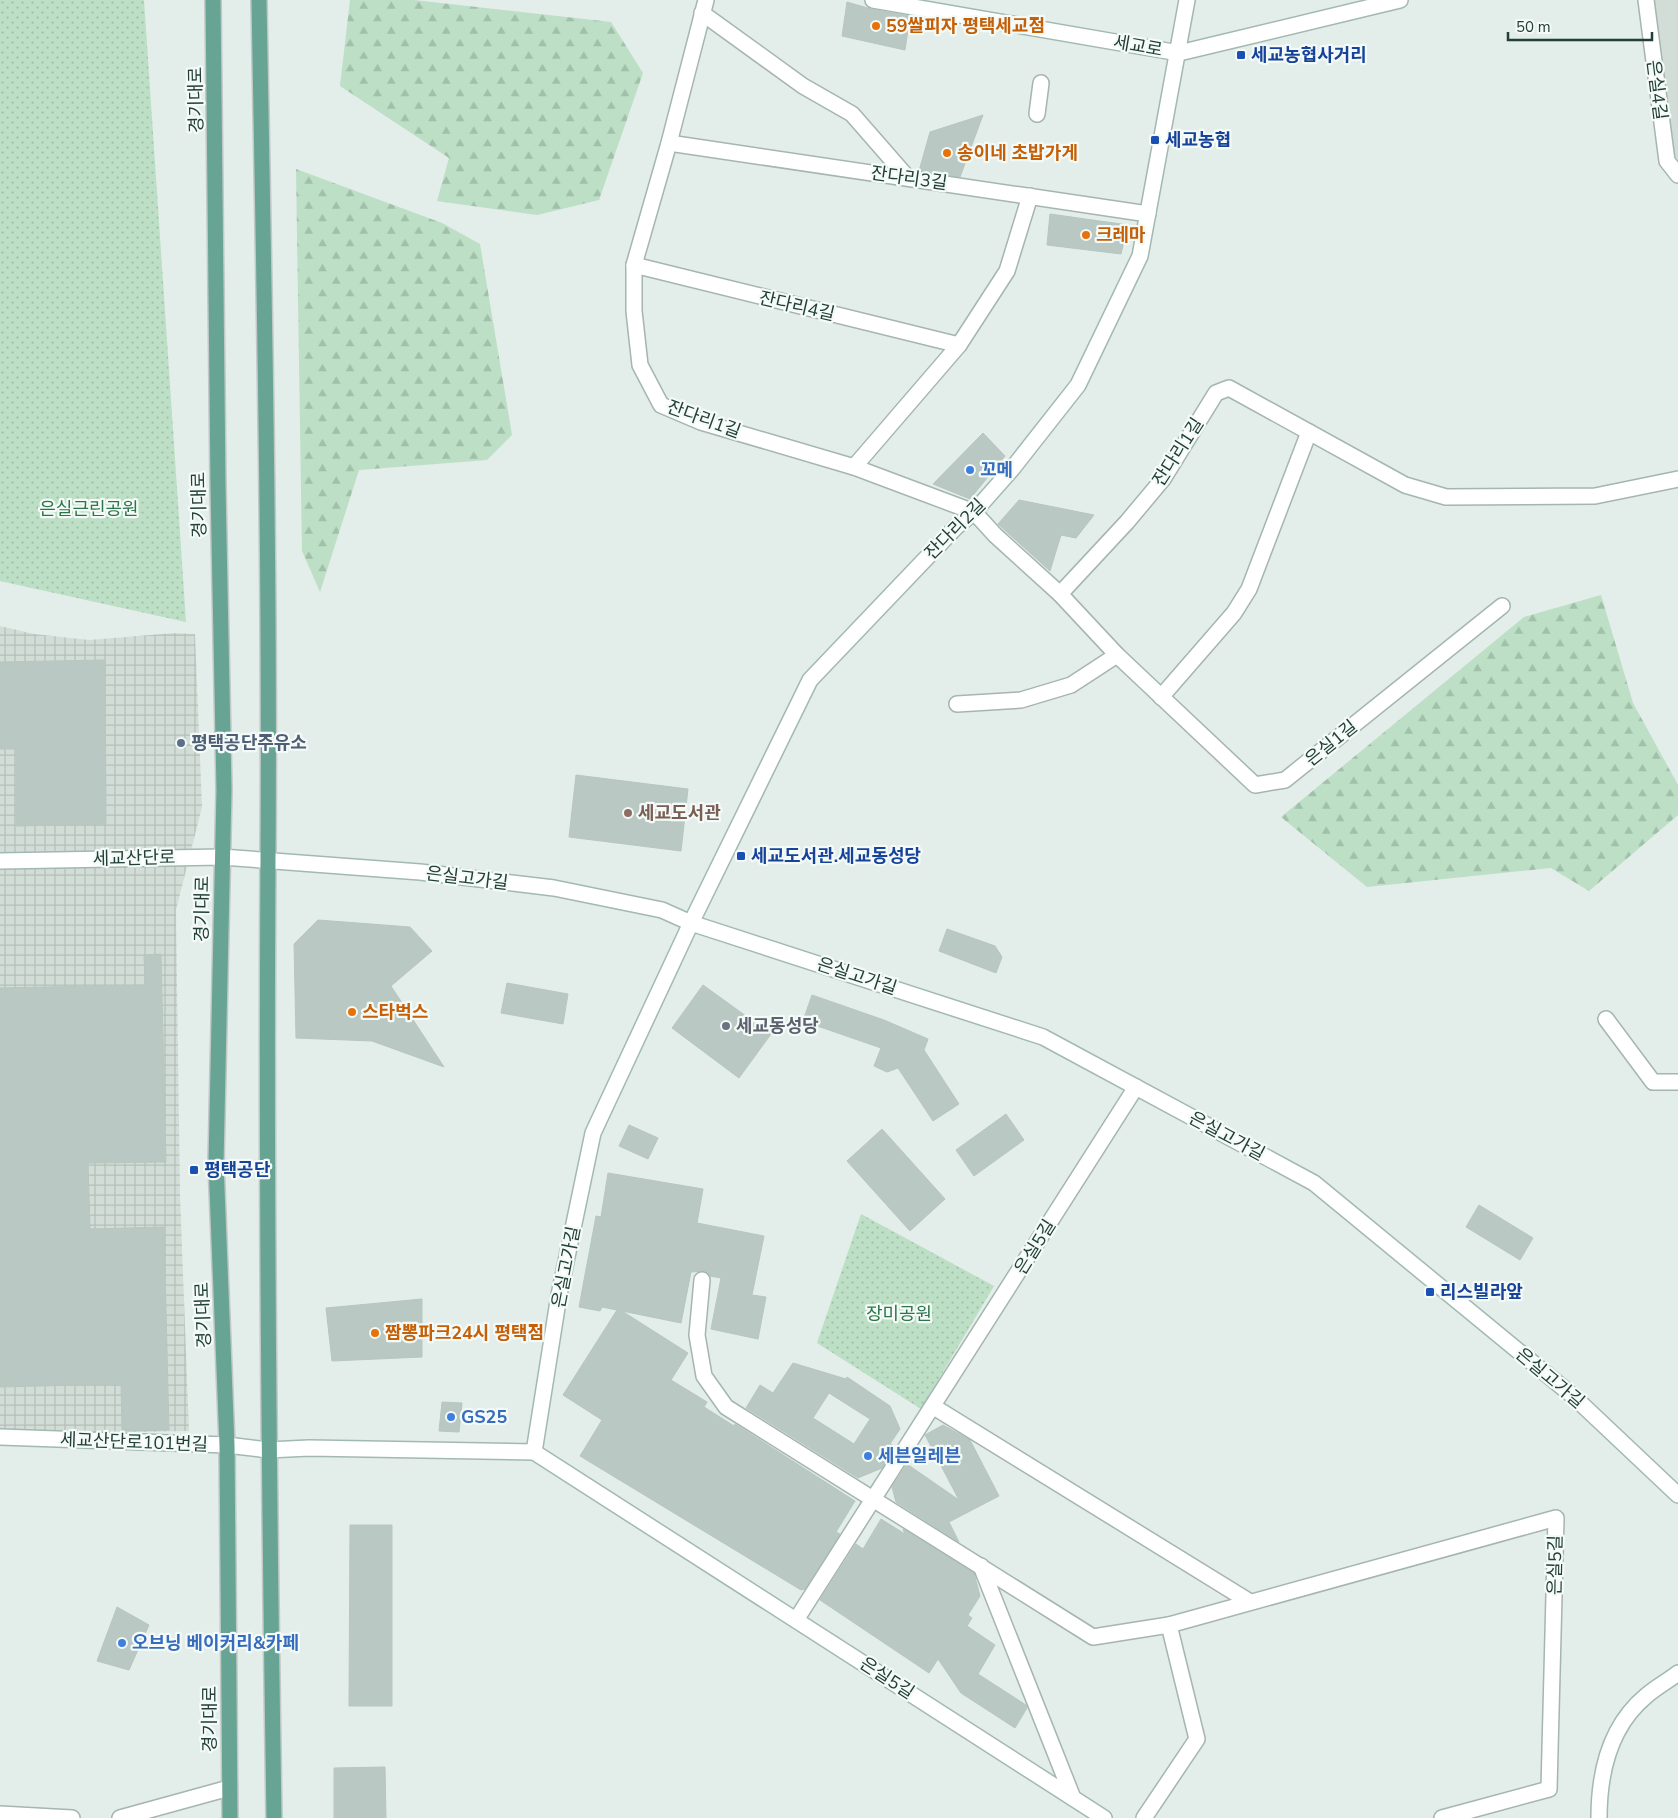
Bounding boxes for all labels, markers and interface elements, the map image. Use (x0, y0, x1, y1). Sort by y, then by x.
scale bar (1508, 10, 1652, 42)
place label: 59쌀피자 평택세교점 (886, 14, 1045, 38)
text: 50 m (1516, 17, 1551, 37)
marker: 59쌀피자 평택세교점 (870, 20, 882, 32)
street label: 세교로 (1111, 30, 1165, 62)
place label: 세교농협사거리 (1251, 43, 1367, 67)
marker: 세교농협사거리 (1235, 49, 1247, 61)
street label: 은실4길 (1641, 59, 1673, 121)
street label: 경기대로 (183, 67, 209, 133)
place label: 세교농협 (1165, 128, 1231, 152)
marker: 세교농협 (1149, 134, 1161, 146)
place label: 송이네 초밥가게 (957, 141, 1078, 165)
marker: 송이네 초밥가게 (941, 147, 953, 159)
street label: 잔다리3길 (869, 161, 949, 195)
place label: 크레마 (1096, 223, 1146, 247)
marker: 크레마 (1080, 229, 1092, 241)
street label: 잔다리4길 (757, 286, 837, 326)
street label: 잔다리1길 (664, 395, 744, 443)
street label: 잔다리1길 (1147, 413, 1209, 491)
place label: 꼬메 (980, 458, 1013, 482)
marker: 꼬메 (964, 464, 976, 476)
street label: 경기대로 (186, 472, 212, 538)
street label: 잔다리2길 (919, 493, 991, 565)
park label: 은실근린공원 (39, 497, 139, 521)
street label: 은실1길 (1300, 715, 1362, 771)
place label: 평택공단주유소 (191, 731, 307, 755)
marker: 평택공단주유소 (175, 737, 187, 749)
place label: 세교도서관 (638, 801, 721, 825)
marker: 세교도서관 (622, 807, 634, 819)
place label: 세교도서관.세교동성당 (751, 844, 921, 868)
street label: 세교산단로 (92, 845, 176, 871)
marker: 세교도서관.세교동성당 (735, 850, 747, 862)
street label: 은실고가길 (424, 861, 510, 895)
street label: 경기대로 (189, 876, 215, 942)
street label: 은실고가길 (814, 952, 900, 1000)
place label: 스타벅스 (362, 1000, 428, 1024)
marker: 스타벅스 (346, 1006, 358, 1018)
place label: 세교동성당 (736, 1014, 819, 1038)
marker: 세교동성당 (720, 1020, 732, 1032)
street label: 은실고가길 (1185, 1106, 1269, 1166)
place label: 평택공단 (204, 1158, 271, 1182)
marker: 평택공단 (188, 1164, 200, 1176)
street label: 은실5길 (1009, 1215, 1061, 1279)
street label: 은실고가길 (546, 1224, 586, 1310)
place label: 리스빌라앞 (1440, 1280, 1523, 1304)
street label: 경기대로 (190, 1281, 216, 1349)
marker: 리스빌라앞 (1424, 1286, 1436, 1298)
park label: 장미공원 (866, 1302, 932, 1326)
place label: 짬뽕파크24시 평택점 (385, 1321, 544, 1345)
marker: 짬뽕파크24시 평택점 (369, 1327, 381, 1339)
street label: 은실고가길 (1511, 1342, 1589, 1414)
place label: GS25 (461, 1405, 507, 1429)
marker: GS25 (445, 1411, 457, 1423)
street label: 세교산단로101번길 (59, 1427, 209, 1457)
place label: 세븐일레븐 (878, 1444, 961, 1468)
marker: 세븐일레븐 (862, 1450, 874, 1462)
street label: 은실5길 (1542, 1535, 1568, 1595)
place label: 오브닝 베이커리&카페 (132, 1631, 299, 1655)
marker: 오브닝 베이커리&카페 (116, 1637, 128, 1649)
street label: 은실5길 (855, 1651, 919, 1705)
street label: 경기대로 (198, 1686, 222, 1752)

